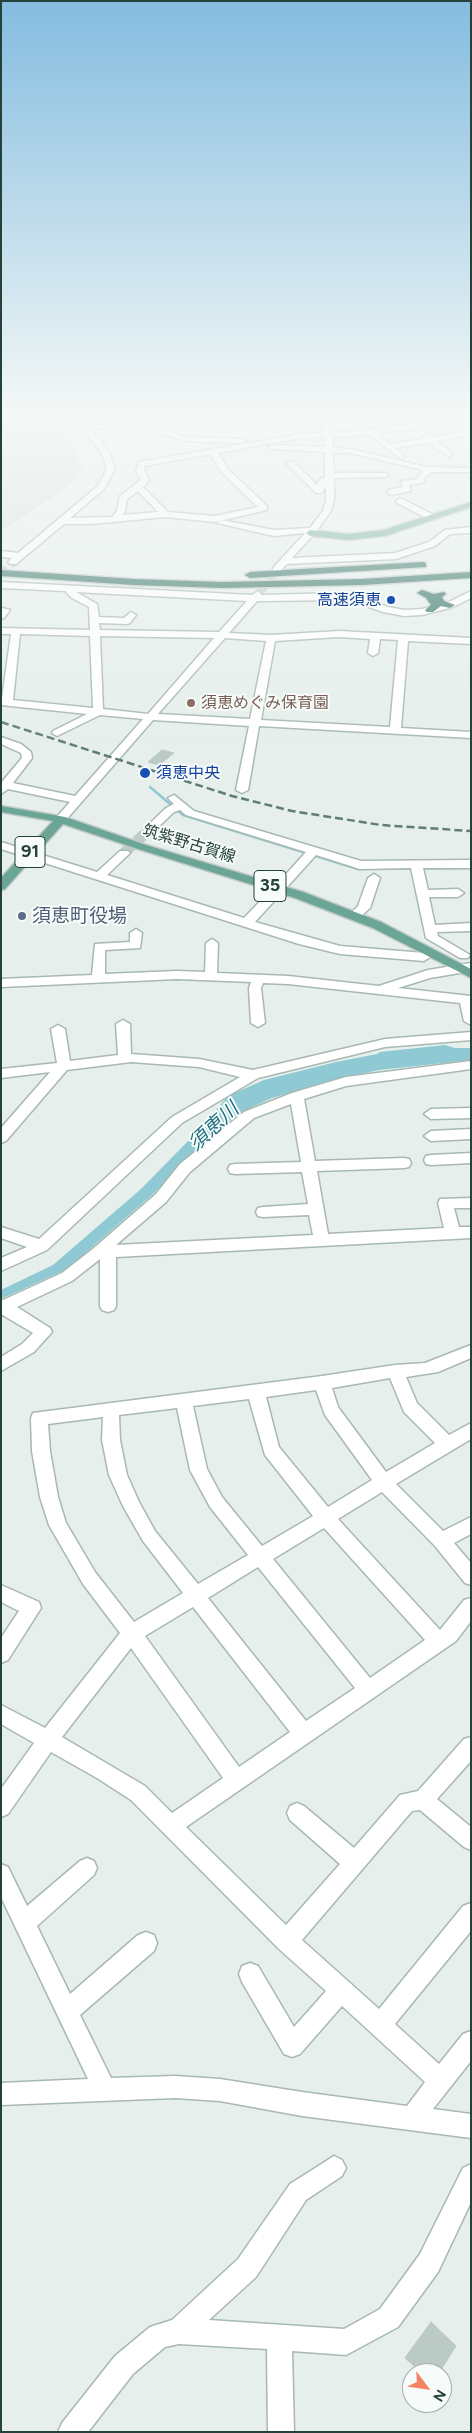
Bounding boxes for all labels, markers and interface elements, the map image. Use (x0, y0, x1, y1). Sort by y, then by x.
place label: 高速須恵 (317, 590, 381, 610)
marker: 高速須恵 (385, 594, 397, 606)
place label: 須恵めぐみ保育園 (201, 693, 329, 713)
marker: 須恵めぐみ保育園 (185, 697, 197, 709)
place label: 須恵中央 (156, 763, 220, 783)
marker: 須恵中央 (138, 766, 152, 780)
street label: 筑紫野古賀線 (140, 821, 238, 867)
road number: 91 (15, 836, 45, 868)
road number: 35 (254, 870, 286, 901)
place label: 須恵町役場 (32, 905, 127, 927)
marker: 須恵町役場 (16, 910, 28, 922)
water label: 須恵川 (184, 1098, 244, 1156)
north arrow (402, 2363, 452, 2413)
text: N (429, 2386, 450, 2404)

